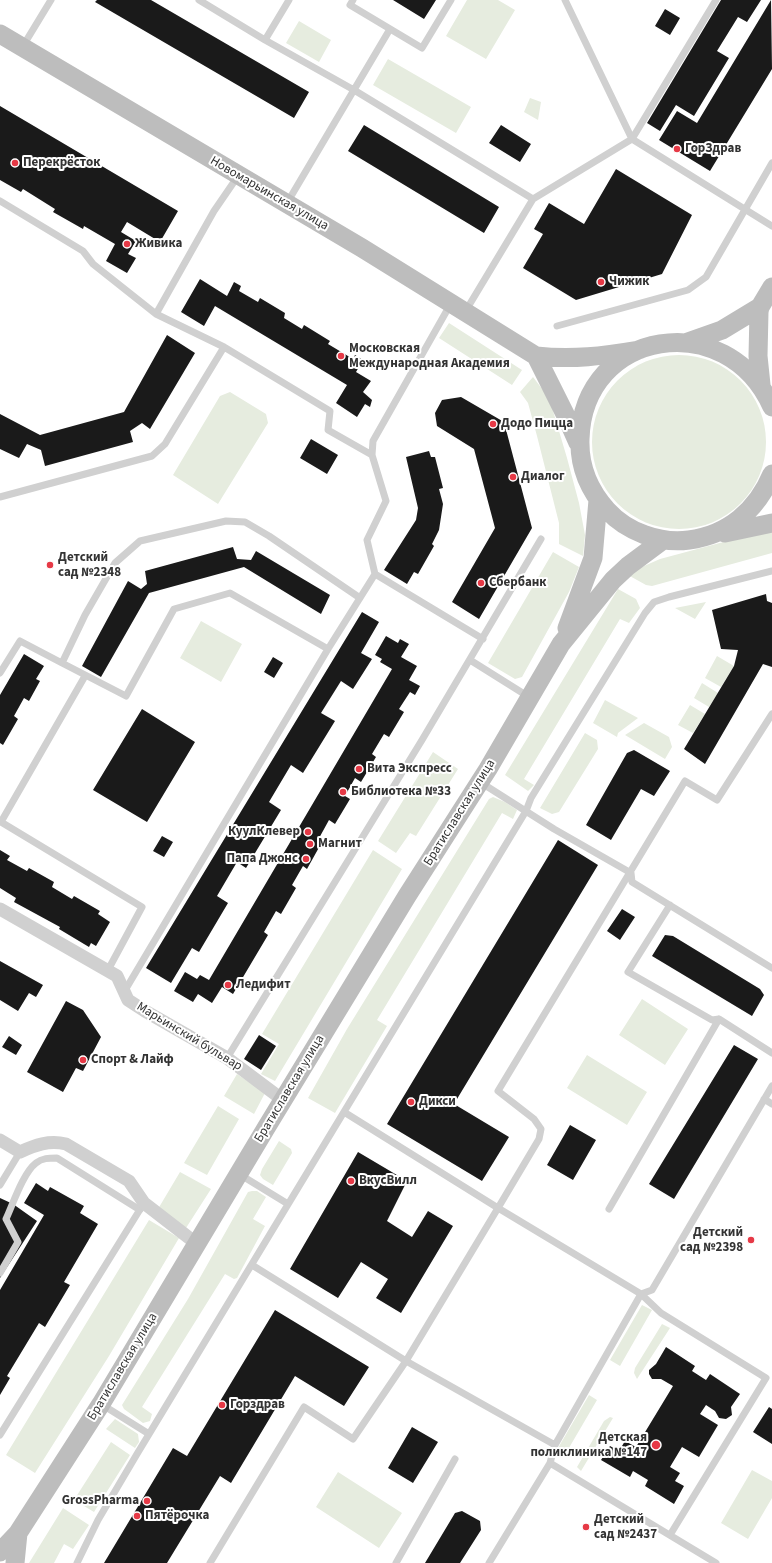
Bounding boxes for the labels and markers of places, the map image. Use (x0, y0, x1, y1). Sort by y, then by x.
place label: ГорЗдрав (685, 141, 741, 157)
marker: ГорЗдрав (672, 144, 682, 154)
place label: Перекрёсток (23, 155, 100, 171)
marker: Перекрёсток (10, 158, 20, 168)
place label: Живика (135, 236, 182, 252)
marker: Живика (122, 239, 132, 249)
place label: Чижик (609, 274, 649, 290)
marker: Чижик (596, 277, 606, 287)
place label: Московская Международная Академия (349, 341, 510, 372)
marker: Московская Международная Академия (336, 351, 346, 361)
place label: Додо Пицца (501, 416, 573, 432)
marker: Додо Пицца (488, 419, 498, 429)
place label: Диалог (521, 469, 565, 485)
marker: Диалог (508, 472, 518, 482)
place label: Детский сад №2348 (58, 550, 121, 581)
marker: Детский сад №2348 (45, 560, 55, 570)
place label: Сбербанк (489, 575, 546, 591)
marker: Сбербанк (476, 578, 486, 588)
place label: Вита Экспресс (367, 761, 452, 777)
marker: Вита Экспресс (354, 764, 364, 774)
place label: Библиотека №33 (351, 784, 451, 800)
marker: Библиотека №33 (338, 787, 348, 797)
place label: КуулКлевер (228, 824, 300, 840)
marker: КуулКлевер (303, 827, 313, 837)
place label: Магнит (318, 836, 362, 852)
marker: Магнит (305, 839, 315, 849)
place label: Папа Джонс (226, 851, 298, 867)
marker: Папа Джонс (301, 854, 311, 864)
place label: Ледифит (236, 977, 291, 993)
marker: Ледифит (223, 980, 233, 990)
place label: Спорт & Лайф (91, 1052, 174, 1068)
marker: Спорт & Лайф (78, 1055, 88, 1065)
place label: Дикси (419, 1094, 456, 1110)
marker: Дикси (406, 1097, 416, 1107)
place label: ВкусВилл (359, 1173, 417, 1189)
marker: ВкусВилл (346, 1176, 356, 1186)
place label: Детский сад №2398 (680, 1225, 743, 1256)
marker: Детский сад №2398 (746, 1235, 756, 1245)
place label: Горздрав (230, 1397, 285, 1413)
marker: Горздрав (217, 1400, 227, 1410)
place label: Детская поликлиника №147 (530, 1430, 647, 1461)
marker: Детская поликлиника №147 (650, 1439, 662, 1451)
place label: GrossPharma (62, 1493, 139, 1509)
marker: GrossPharma (142, 1496, 152, 1506)
place label: Пятёрочка (145, 1508, 209, 1524)
marker: Пятёрочка (132, 1511, 142, 1521)
place label: Детский сад №2437 (594, 1512, 657, 1543)
marker: Детский сад №2437 (581, 1522, 591, 1532)

